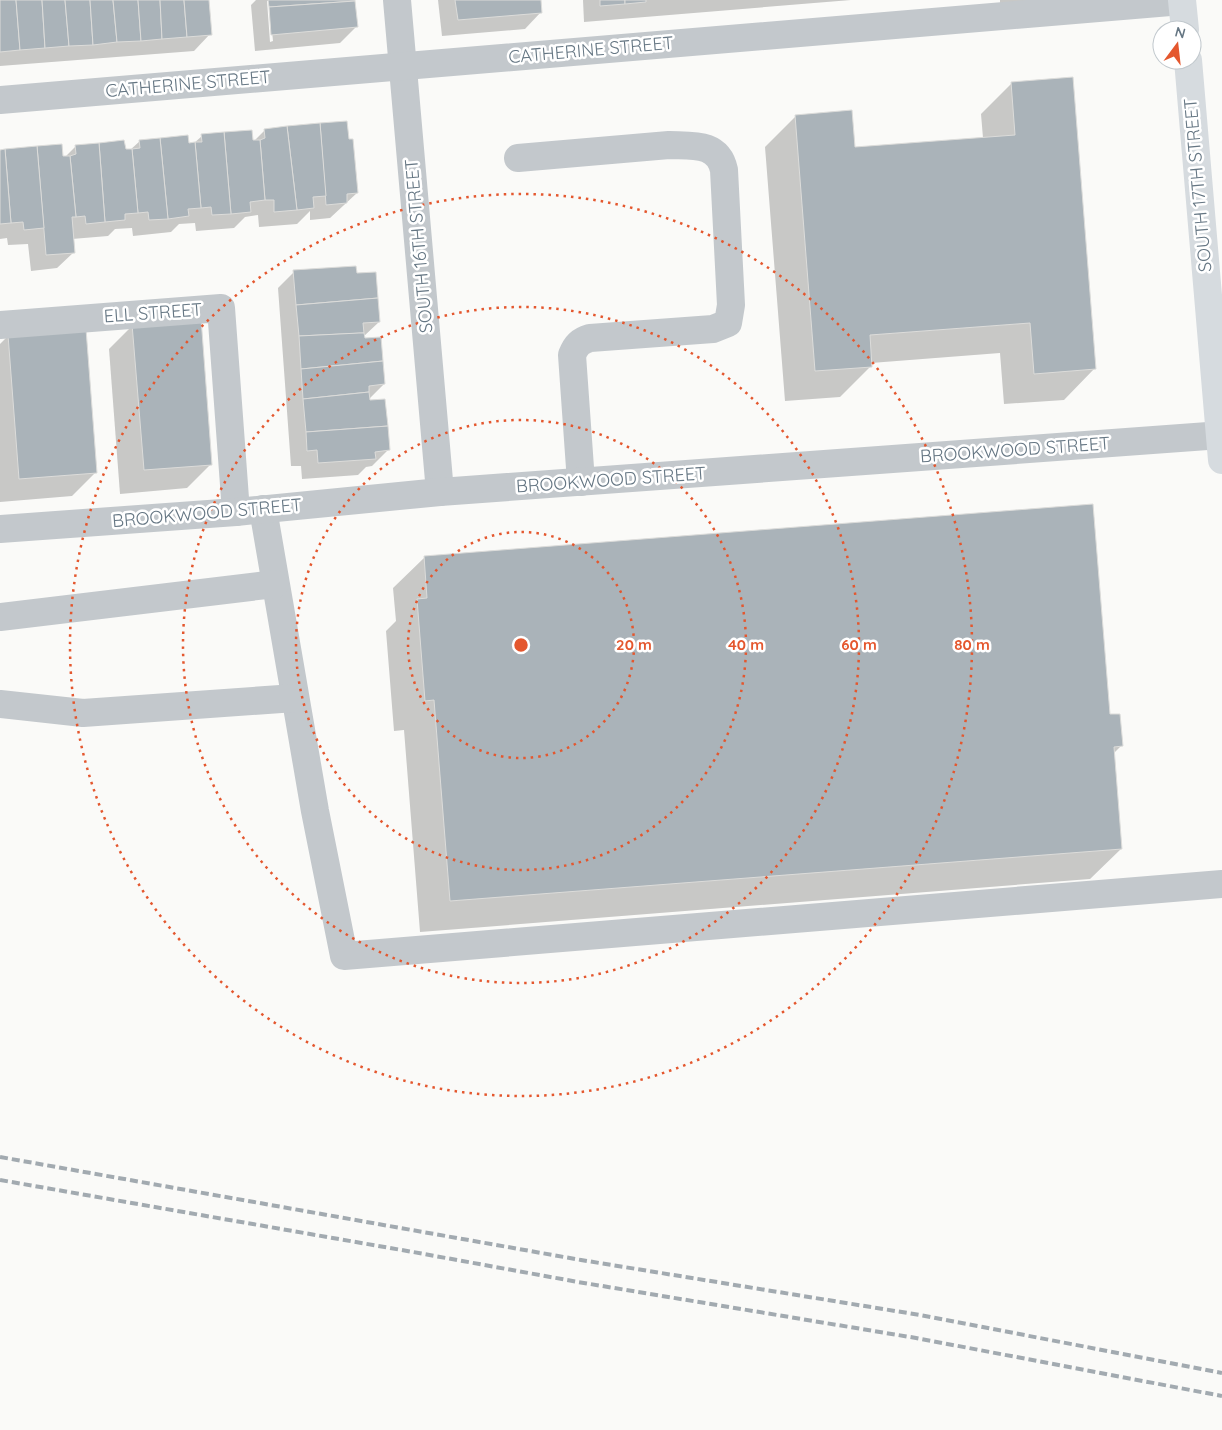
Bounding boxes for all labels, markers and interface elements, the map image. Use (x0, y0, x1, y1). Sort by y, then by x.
north arrow (1152, 20, 1202, 70)
text: N (1173, 22, 1188, 42)
street label: CATHERINE STREET (507, 31, 675, 68)
street label: CATHERINE STREET (104, 65, 272, 102)
street label: SOUTH 17TH STREET (1178, 97, 1217, 273)
street label: SOUTH 16TH STREET (399, 158, 438, 334)
street label: ELL STREET (103, 298, 203, 327)
street label: BROOKWOOD STREET (919, 431, 1111, 468)
street label: BROOKWOOD STREET (515, 461, 707, 498)
street label: BROOKWOOD STREET (111, 493, 303, 532)
text: 20 m (616, 635, 652, 654)
text: 40 m (728, 635, 764, 654)
text: 60 m (841, 635, 877, 654)
text: 80 m (954, 635, 990, 654)
centre of rings (512, 636, 530, 654)

